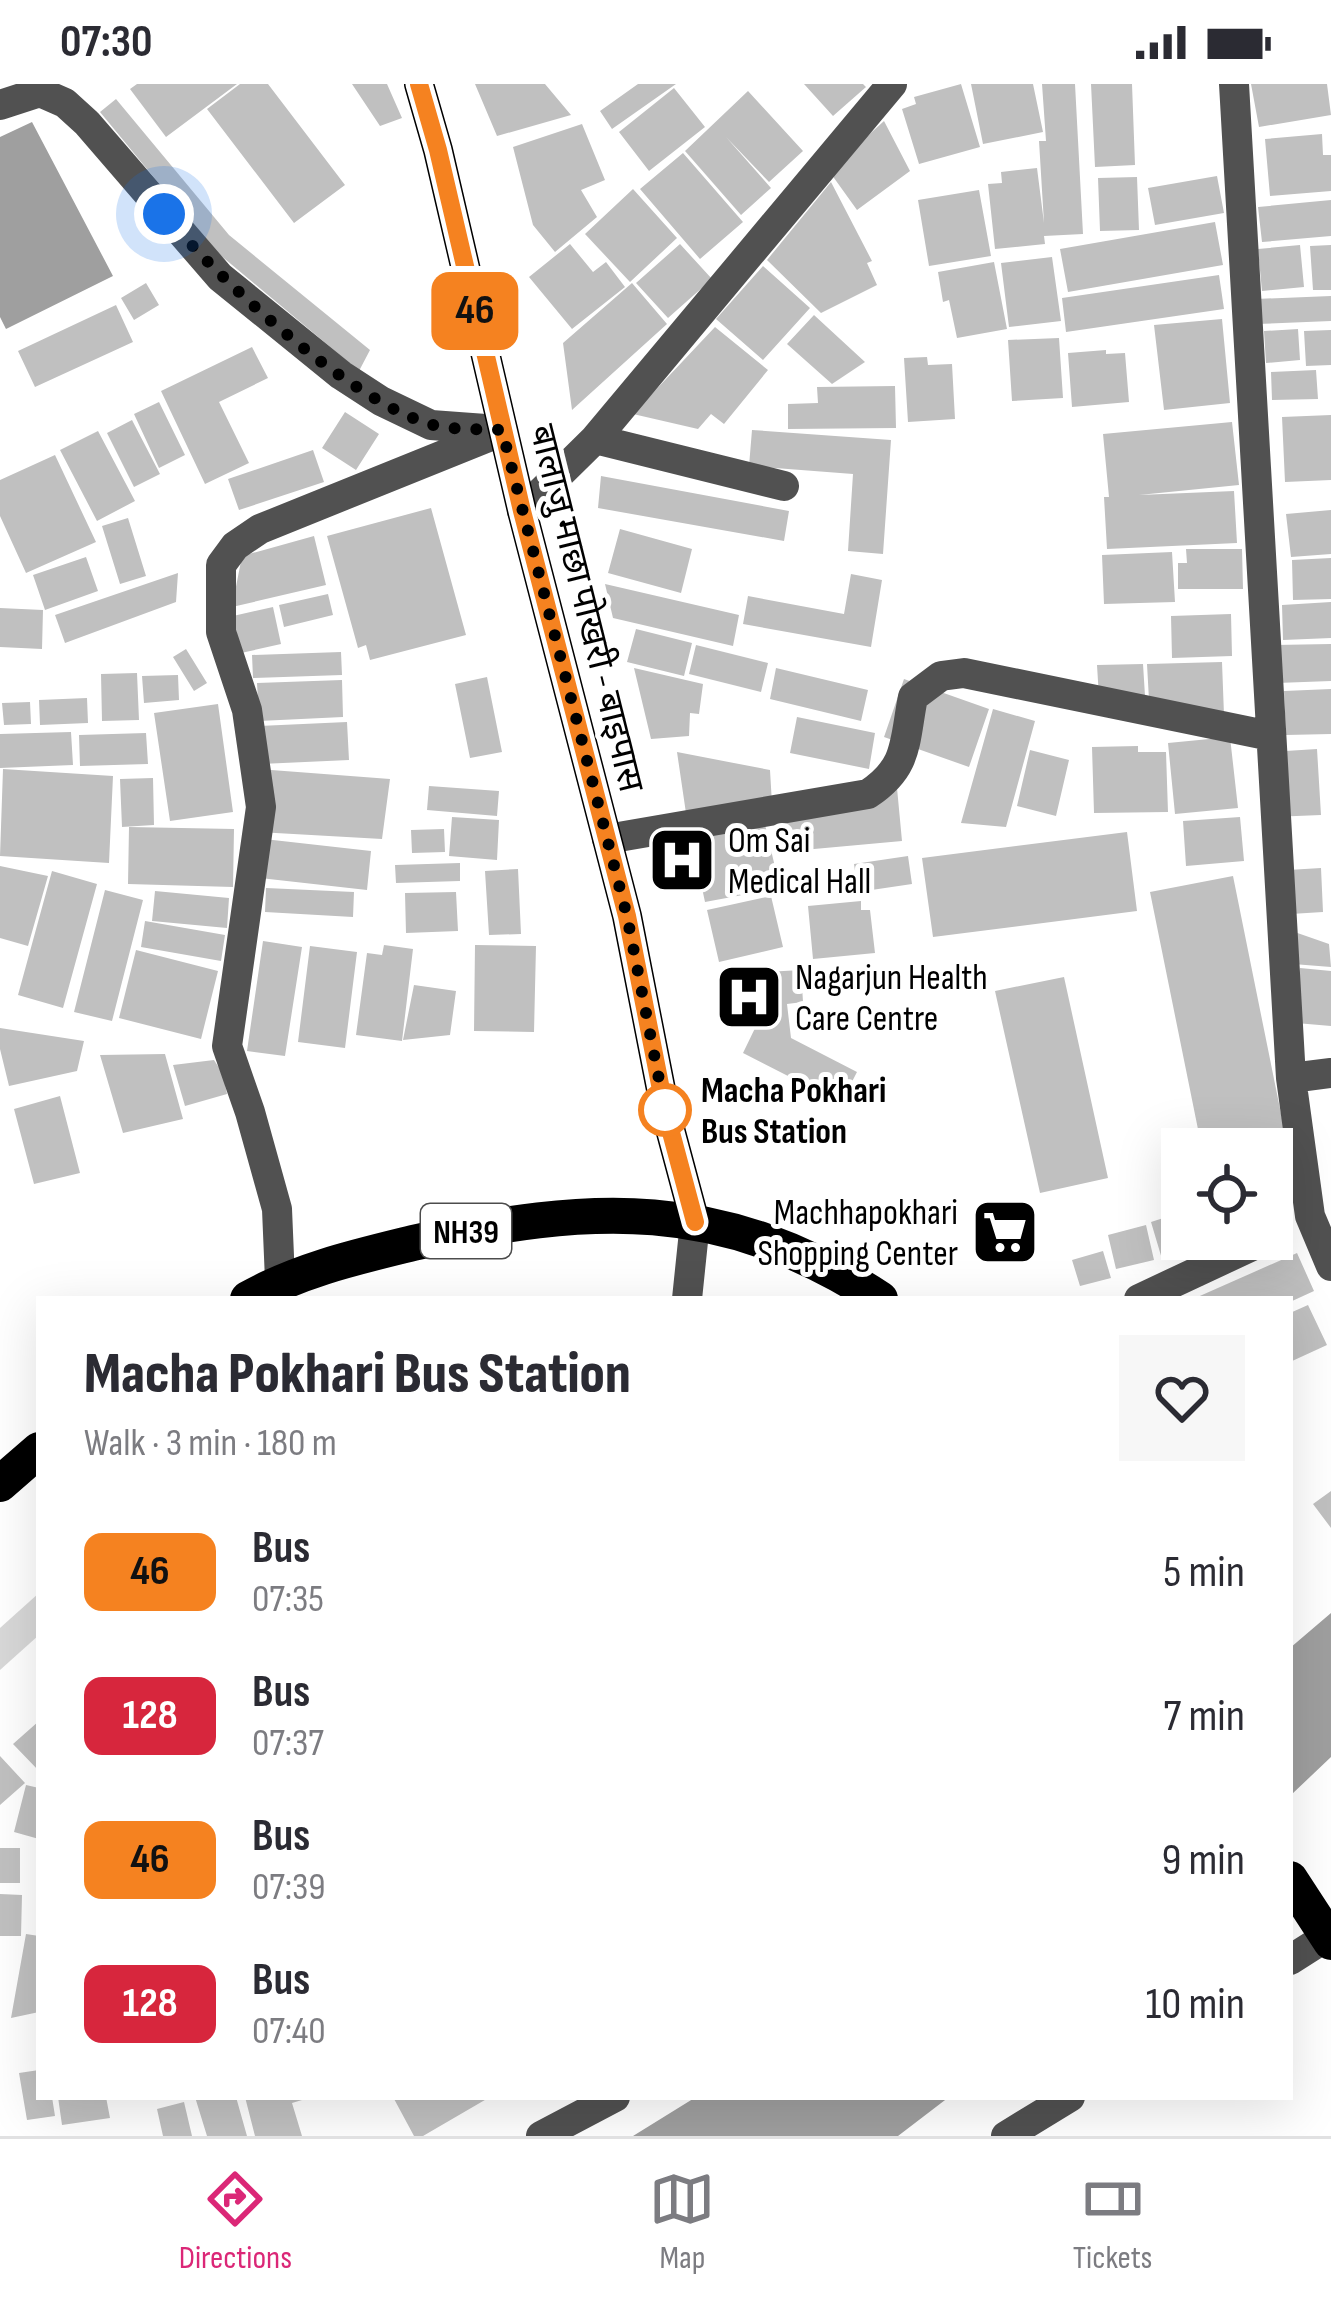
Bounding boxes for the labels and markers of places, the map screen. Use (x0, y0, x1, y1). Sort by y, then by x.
place label: Om Sai Medical Hall (728, 820, 871, 904)
hospital icon: Om Sai Medical Hall (647, 825, 717, 895)
place label: Nagarjun Health Care Centre (795, 957, 988, 1041)
hospital icon: Nagarjun Health Care Centre (714, 962, 784, 1032)
place label: Macha Pokhari Bus Station (701, 1070, 886, 1154)
marker: Macha Pokhari Bus Station (640, 1085, 690, 1135)
place label: Machhapokhari Shopping Center (757, 1192, 958, 1276)
supermarket icon: Machhapokhari Shopping Center (970, 1197, 1040, 1267)

